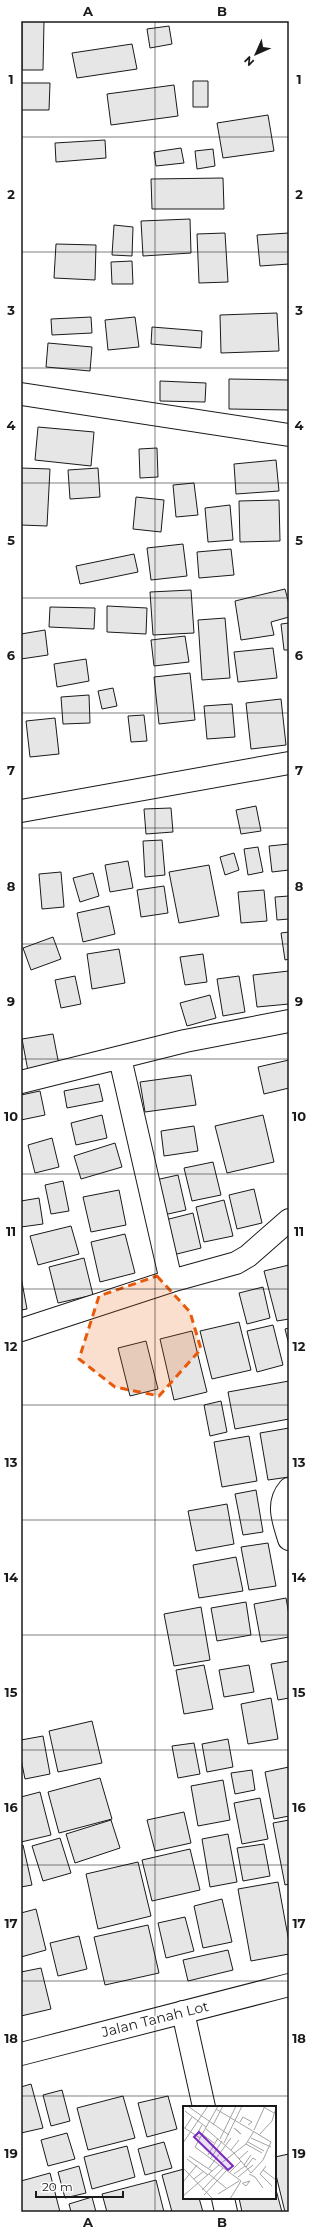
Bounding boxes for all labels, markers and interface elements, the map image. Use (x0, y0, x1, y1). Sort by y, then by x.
text: A (82, 3, 94, 19)
text: B (217, 3, 227, 19)
north arrow (236, 34, 276, 74)
text: N (241, 53, 257, 69)
text: 1 (8, 71, 14, 87)
text: 1 (296, 71, 302, 87)
text: 2 (7, 186, 15, 202)
text: 2 (295, 186, 303, 202)
text: 3 (6, 302, 15, 318)
text: 3 (294, 302, 303, 318)
text: 4 (7, 417, 16, 433)
text: 4 (295, 417, 304, 433)
text: 5 (7, 532, 15, 548)
text: 5 (295, 532, 303, 548)
text: 6 (7, 647, 16, 663)
text: 6 (295, 647, 304, 663)
text: 7 (7, 762, 15, 778)
text: 7 (295, 762, 303, 778)
text: 8 (7, 878, 16, 894)
text: 8 (295, 878, 304, 894)
text: 9 (7, 993, 15, 1009)
text: 9 (295, 993, 303, 1009)
text: 10 (4, 1108, 18, 1124)
text: 10 (292, 1108, 306, 1124)
text: 11 (6, 1223, 16, 1239)
text: 11 (294, 1223, 304, 1239)
text: 12 (5, 1338, 18, 1354)
text: 12 (293, 1338, 306, 1354)
text: 13 (5, 1454, 18, 1470)
text: 13 (293, 1454, 306, 1470)
text: 14 (4, 1569, 18, 1585)
text: 14 (292, 1569, 306, 1585)
text: 15 (5, 1684, 18, 1700)
text: 15 (293, 1684, 306, 1700)
text: 16 (4, 1799, 18, 1815)
text: 16 (292, 1799, 306, 1815)
text: 17 (4, 1915, 18, 1931)
text: 17 (292, 1915, 306, 1931)
street label: Jalan Tanah Lot (99, 1997, 211, 2041)
text: 18 (4, 2030, 18, 2046)
text: 18 (292, 2030, 306, 2046)
inset map (183, 2106, 276, 2199)
text: 19 (4, 2145, 18, 2161)
text: 19 (292, 2145, 306, 2161)
scale bar (36, 2173, 123, 2199)
text: 20 m (42, 2179, 73, 2194)
text: A (82, 2214, 94, 2230)
text: B (217, 2214, 227, 2230)

